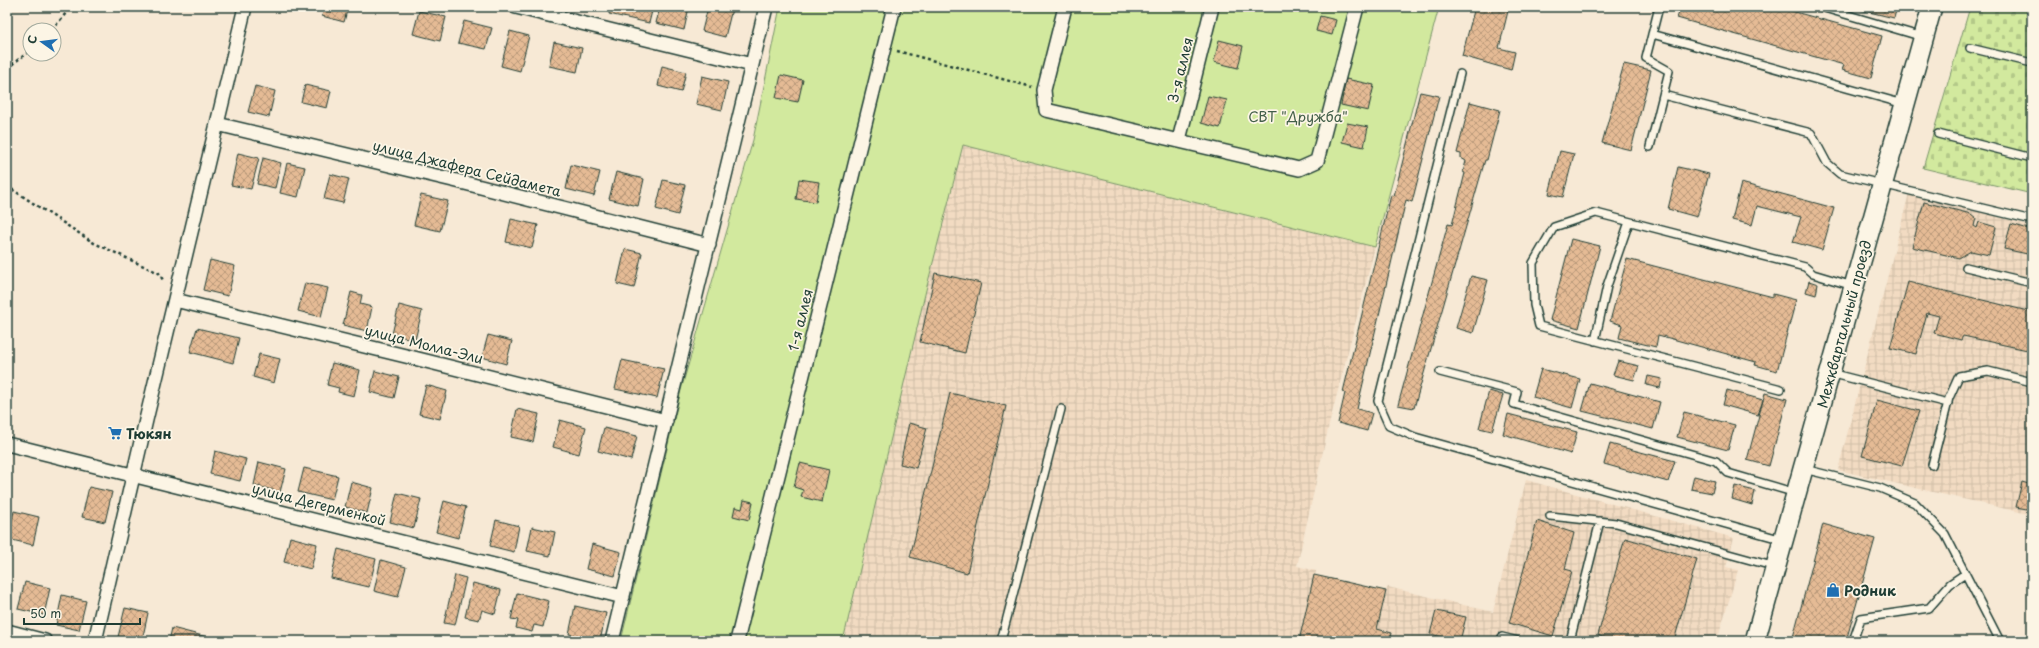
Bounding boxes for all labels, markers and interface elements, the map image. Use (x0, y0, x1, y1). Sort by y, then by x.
north arrow (22, 22, 62, 62)
text: С (23, 33, 41, 46)
street label: 3-я аллея (1162, 35, 1198, 105)
park label: СВТ "Дружба" (1248, 106, 1348, 127)
street label: улица Джафера Сейдамета (370, 134, 564, 202)
street label: Межквартальный проезд (1811, 238, 1877, 410)
street label: 1-я аллея (782, 287, 818, 353)
street label: улица Молла-Эли (363, 319, 485, 369)
place label: Тюкян (126, 423, 172, 444)
supermarket icon: Тюкян (107, 425, 123, 441)
street label: улица Дегерменкой (250, 477, 388, 531)
place label: Родник (1844, 580, 1896, 601)
shop icon: Родник (1825, 582, 1841, 598)
scale bar (24, 600, 140, 626)
text: 50 m (30, 604, 61, 622)

